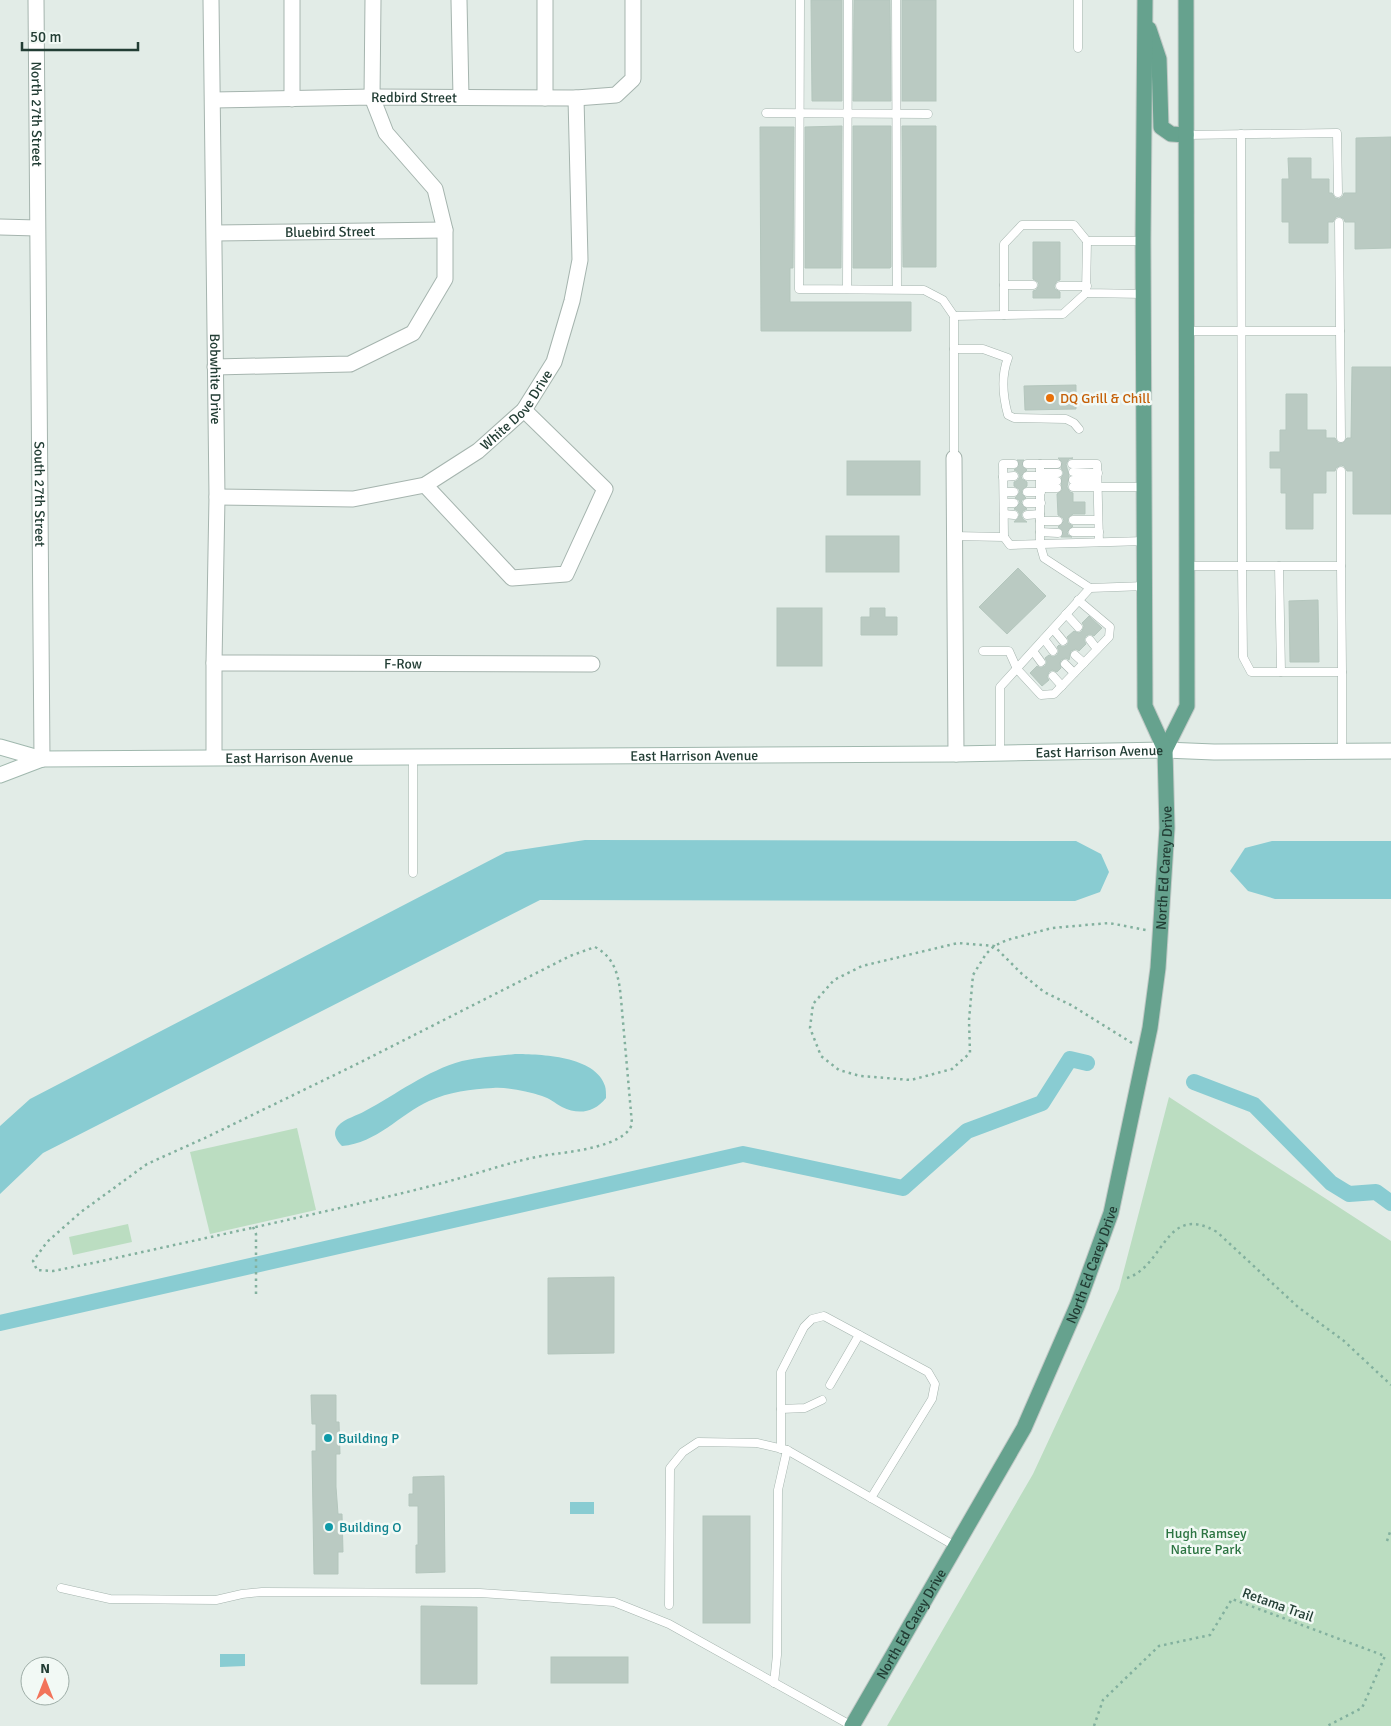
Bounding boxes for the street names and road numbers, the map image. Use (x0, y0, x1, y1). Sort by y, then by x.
street label: North 27th Street (28, 61, 46, 167)
street label: Redbird Street (371, 88, 457, 106)
street label: Bluebird Street (285, 222, 375, 241)
street label: Bobwhite Drive (207, 333, 225, 425)
street label: White Dove Drive (477, 366, 556, 454)
street label: South 27th Street (31, 441, 49, 547)
street label: F-Row (384, 655, 422, 672)
street label: East Harrison Avenue (1035, 742, 1163, 761)
street label: East Harrison Avenue (630, 747, 758, 764)
street label: East Harrison Avenue (225, 749, 353, 766)
street label: North Ed Carey Drive (1152, 806, 1175, 931)
street label: North Ed Carey Drive (1062, 1204, 1121, 1326)
street label: North Ed Carey Drive (873, 1566, 949, 1682)
street label: Retama Trail (1240, 1584, 1316, 1626)

